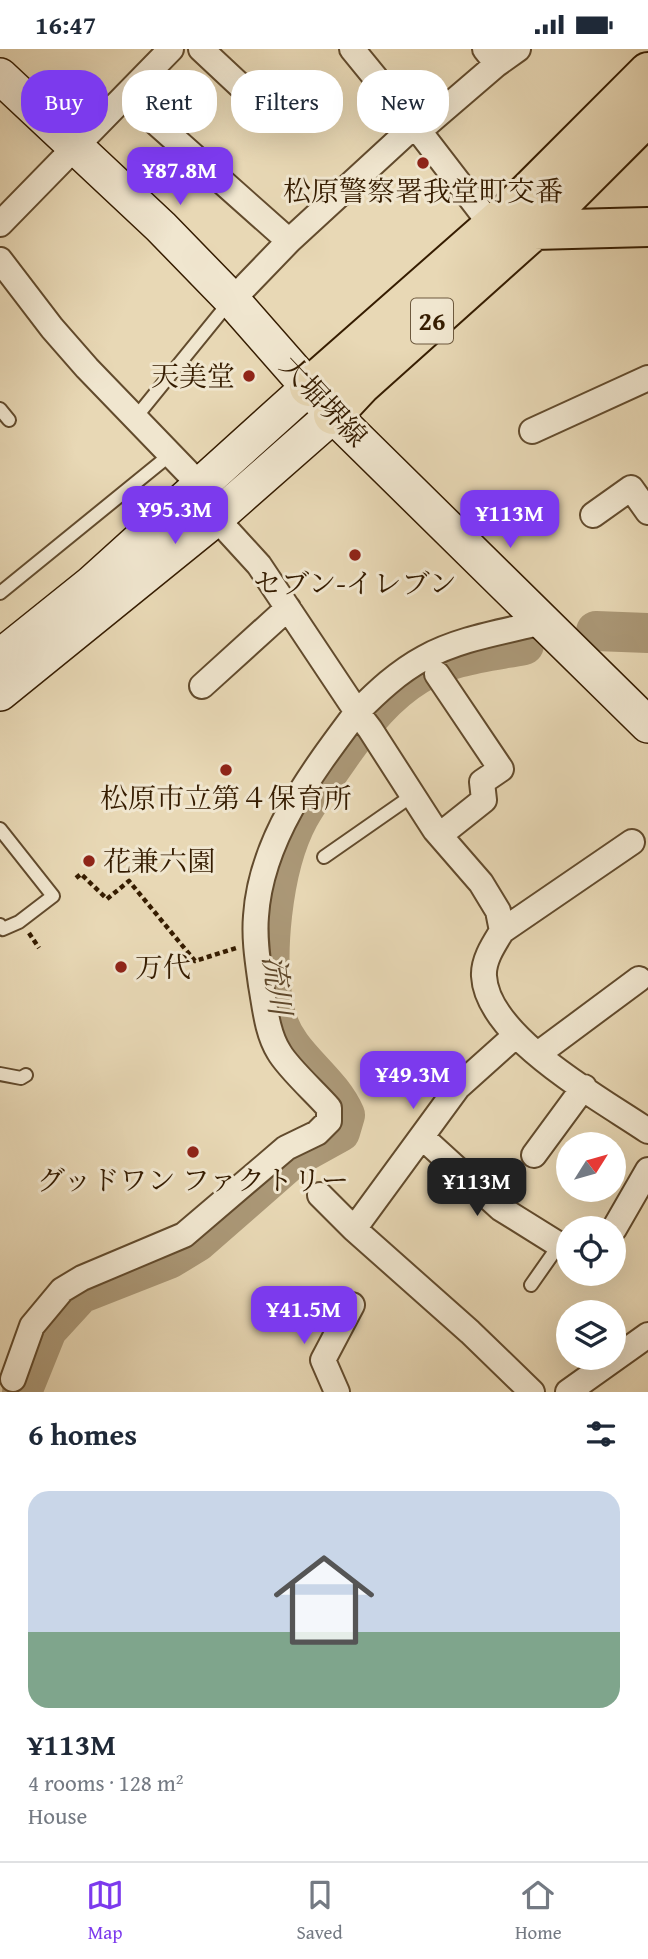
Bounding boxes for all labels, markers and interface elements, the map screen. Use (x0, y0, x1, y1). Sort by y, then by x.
text: 16:47 (35, 5, 96, 44)
chip: Buy (21, 70, 108, 133)
chip: Rent (122, 70, 217, 133)
chip: Filters (231, 70, 343, 133)
chip: New (357, 70, 449, 133)
pin: ¥87.8M (123, 148, 237, 207)
text: ¥87.8M (143, 153, 217, 186)
marker: 松原警察署我堂町交番 (415, 155, 431, 171)
place label: 松原警察署我堂町交番 (283, 170, 563, 211)
road number: 26 (411, 298, 453, 343)
street label: 大堀堺線 (271, 346, 378, 456)
place label: 天美堂 (151, 355, 235, 396)
marker: 天美堂 (241, 368, 257, 384)
pin: ¥95.3M (118, 487, 232, 546)
pin: ¥113M (461, 491, 559, 550)
text: ¥95.3M (138, 492, 212, 525)
text: ¥113M (476, 496, 544, 529)
marker: セブン-イレブン (347, 547, 363, 563)
place label: セブン-イレブン (253, 562, 457, 603)
marker: 松原市立第４保育所 (218, 762, 234, 778)
place label: 松原市立第４保育所 (100, 777, 352, 818)
place label: 花兼六園 (103, 840, 215, 881)
marker: 花兼六園 (81, 853, 97, 869)
place label: 万代 (135, 946, 191, 987)
water label: 流川 (253, 952, 304, 1020)
marker: 万代 (113, 959, 129, 975)
pin: ¥49.3M (356, 1051, 470, 1111)
text: ¥49.3M (376, 1057, 450, 1090)
north arrow (556, 1132, 626, 1202)
map controls (556, 1132, 626, 1370)
marker: グッドワン ファクトリー (185, 1144, 201, 1160)
place label: グッドワン ファクトリー (37, 1159, 349, 1200)
pin: ¥113M (428, 1159, 526, 1218)
text: ¥113M (443, 1164, 511, 1197)
button: locate (556, 1216, 626, 1286)
pin: ¥41.5M (247, 1287, 361, 1346)
text: ¥41.5M (267, 1292, 341, 1325)
button: layers (556, 1300, 626, 1370)
text: 6 homes (28, 1412, 137, 1456)
icon: filters (582, 1415, 620, 1453)
icon: home (261, 1537, 387, 1663)
text: ¥113M (28, 1722, 116, 1766)
text: 4 rooms · 128 m² (28, 1766, 183, 1799)
text: House (28, 1799, 87, 1832)
tab: Map (86, 1876, 124, 1946)
tab: Saved (297, 1876, 343, 1946)
tab: Home (515, 1876, 562, 1946)

